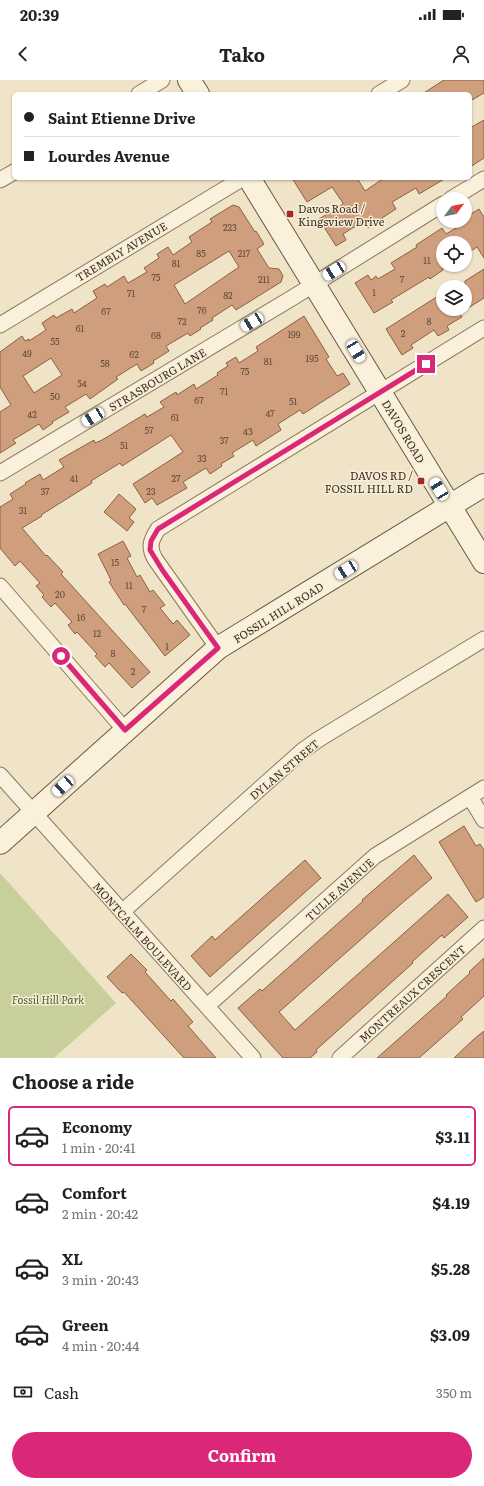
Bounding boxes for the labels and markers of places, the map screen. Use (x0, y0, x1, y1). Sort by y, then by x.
place label: Davos Road / Kingsview Drive (298, 200, 385, 229)
marker: Davos Road / Kingsview Drive (285, 209, 295, 219)
place label: DAVOS RD / FOSSIL HILL RD (325, 467, 413, 496)
marker: DAVOS RD / FOSSIL HILL RD (416, 476, 426, 486)

